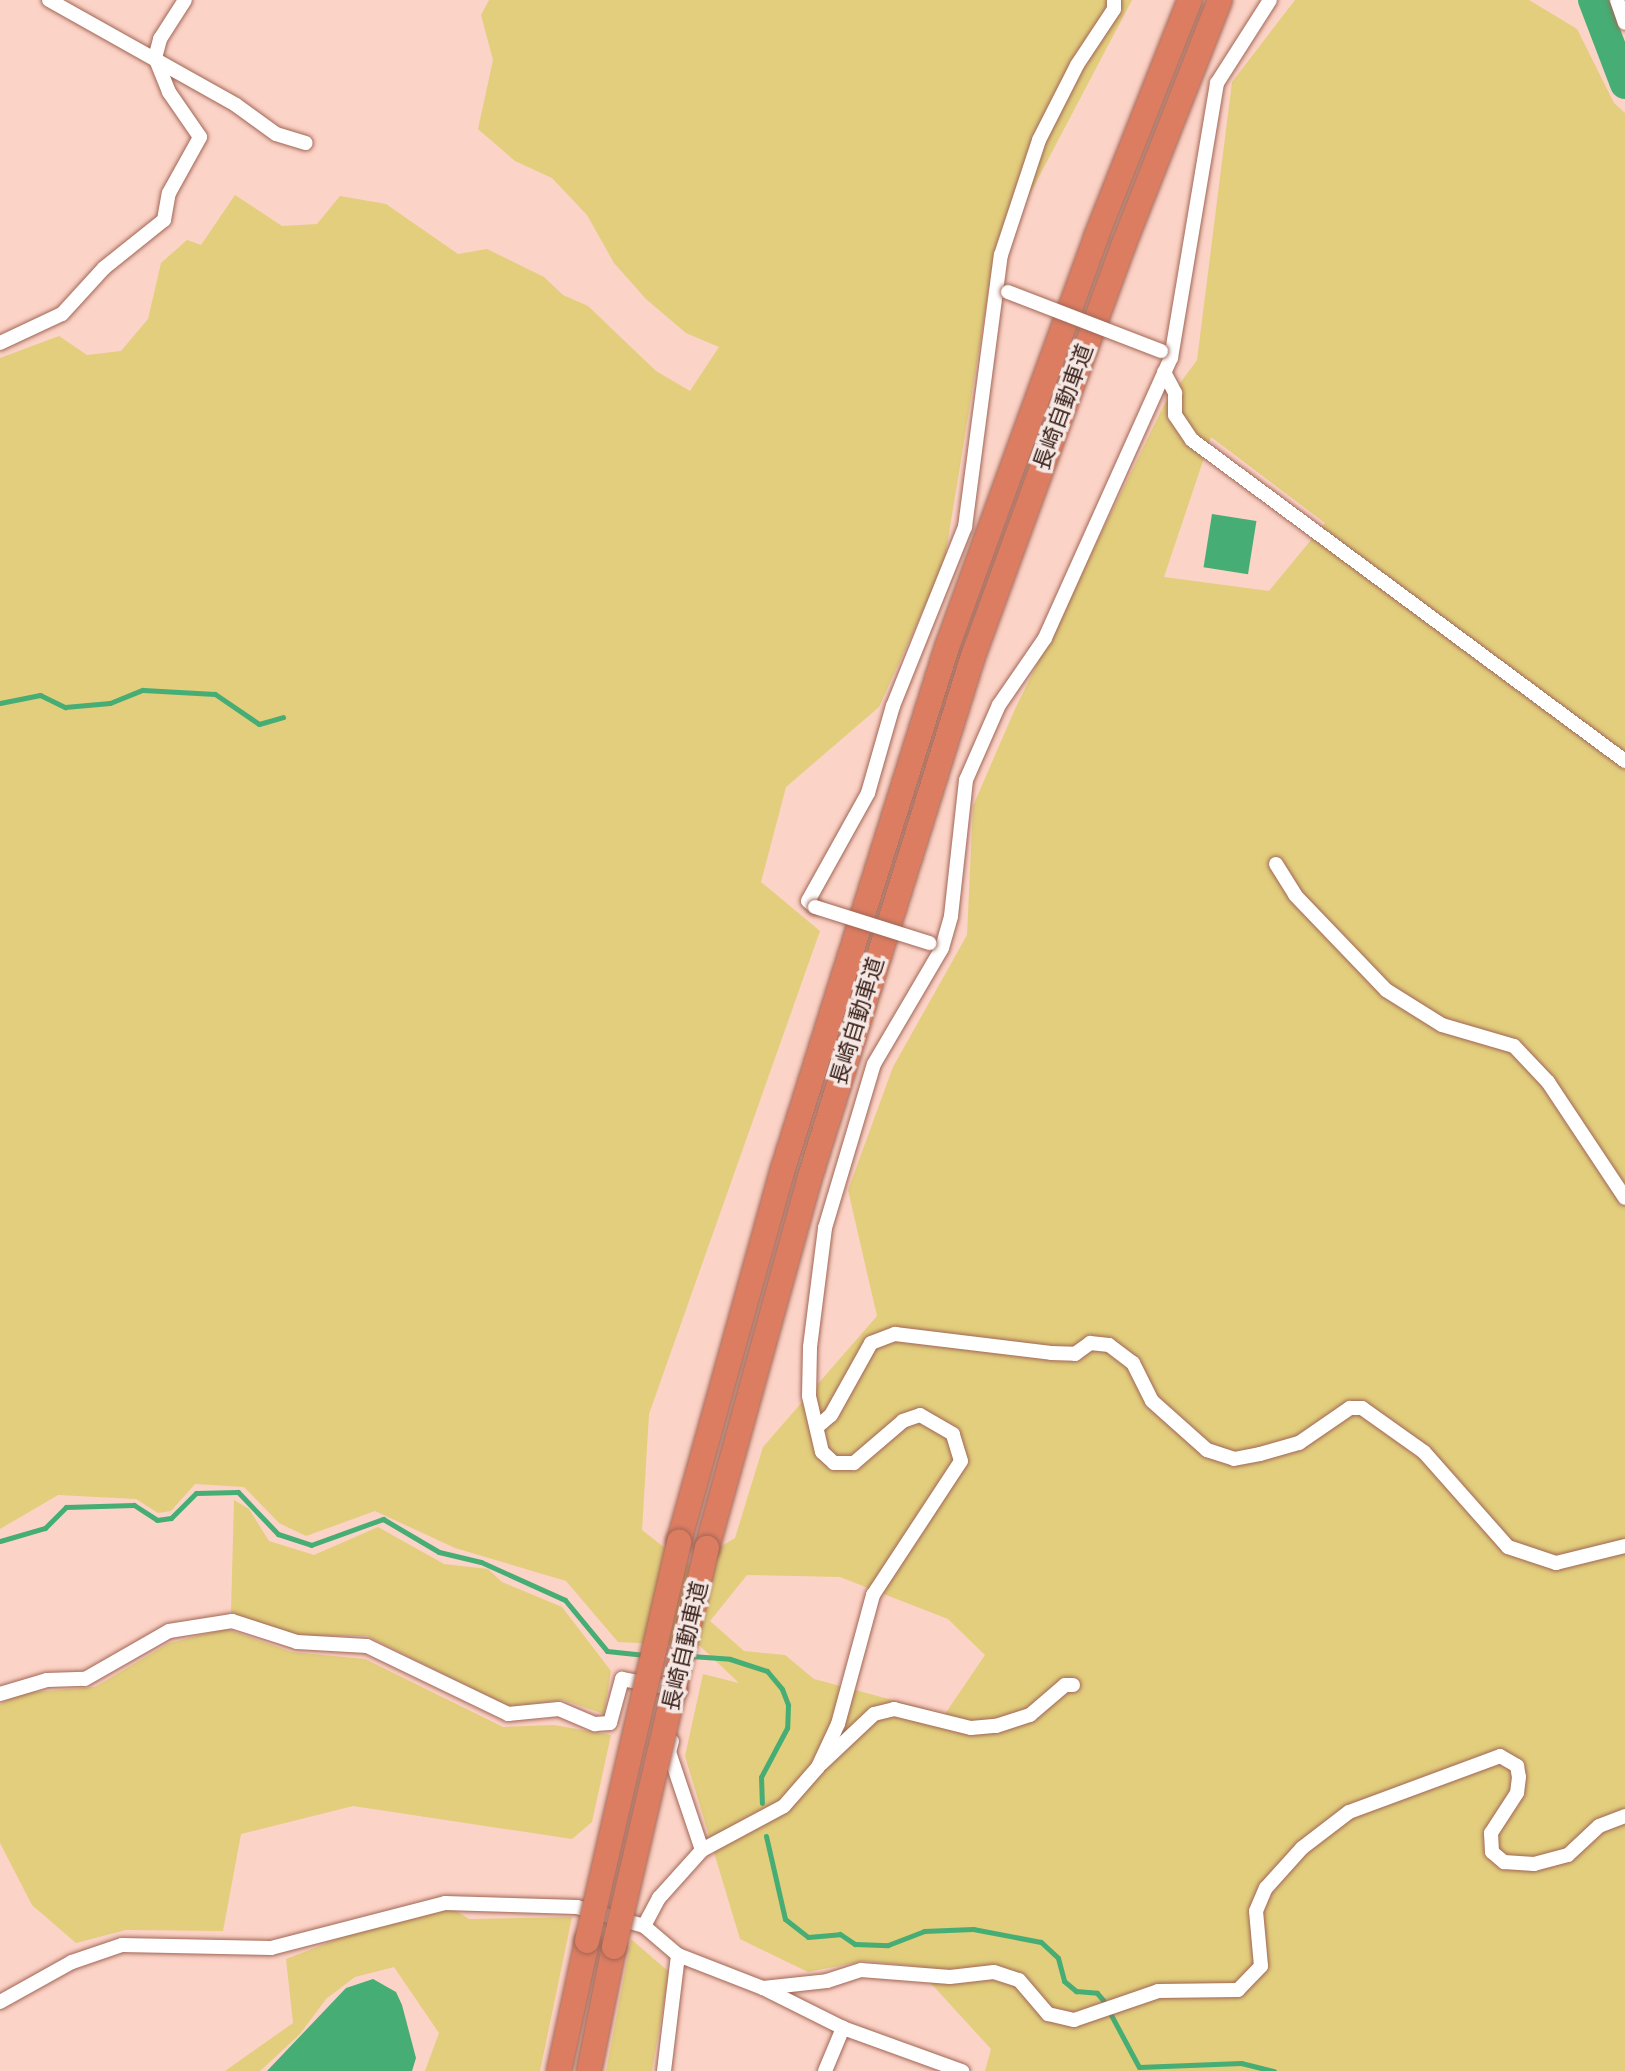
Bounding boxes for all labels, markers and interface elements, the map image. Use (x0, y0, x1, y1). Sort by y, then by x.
street label: 長崎自動車道 (1028, 340, 1098, 474)
street label: 長崎自動車道 (825, 954, 889, 1088)
street label: 長崎自動車道 (657, 1579, 713, 1713)

